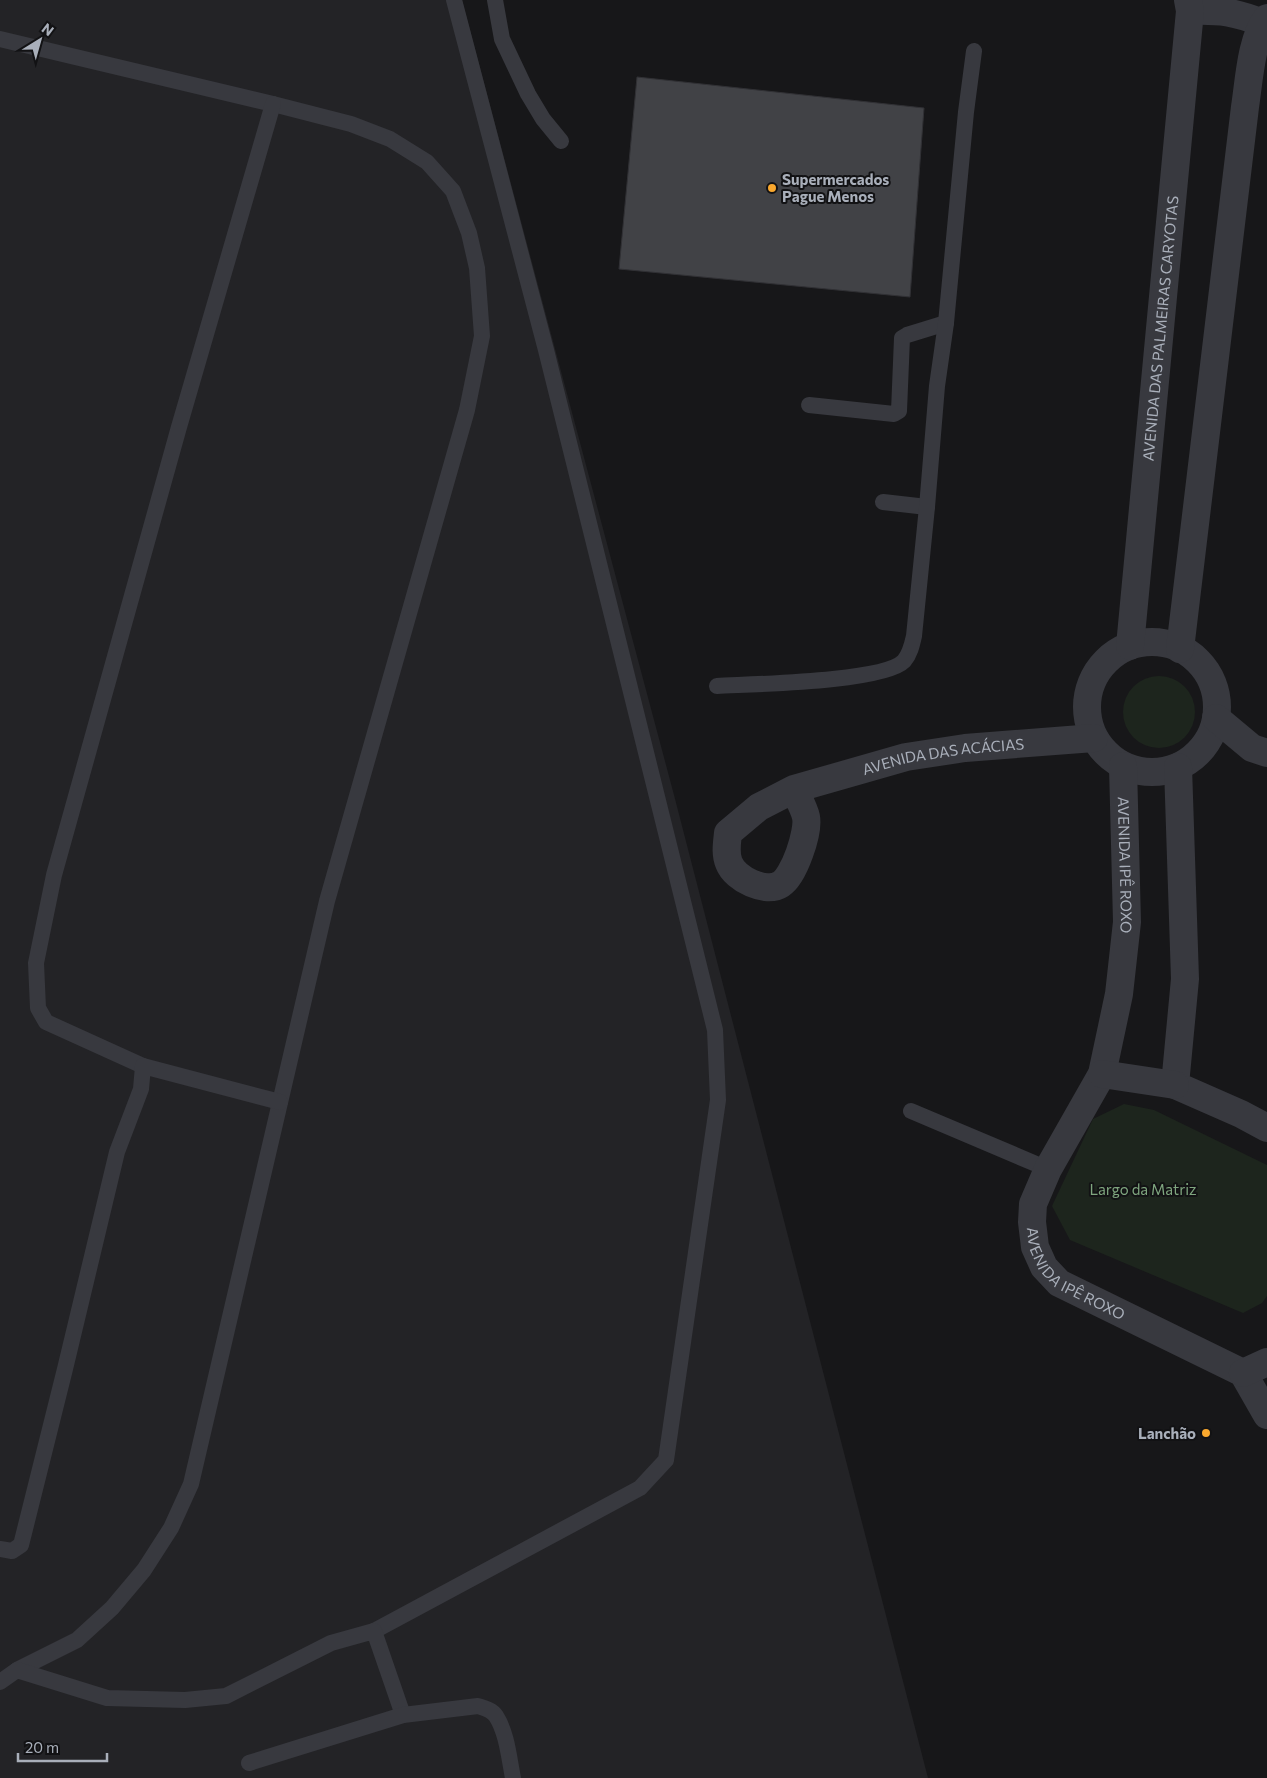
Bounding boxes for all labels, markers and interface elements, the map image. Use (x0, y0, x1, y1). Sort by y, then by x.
north arrow (15, 15, 65, 65)
text: N (39, 19, 57, 39)
place label: Supermercados Pague Menos (782, 170, 889, 205)
marker: Supermercados Pague Menos (766, 182, 778, 194)
street label: AVENIDA DAS PALMEIRAS CARYOTAS (1139, 195, 1182, 462)
street label: AVENIDA DAS ACÁCIAS (860, 734, 1025, 778)
street label: AVENIDA IPÊ ROXO (1115, 796, 1136, 934)
park label: Largo da Matriz (1089, 1180, 1197, 1198)
street label: AVENIDA IPÊ ROXO (1024, 1226, 1128, 1323)
place label: Lanchão (1138, 1424, 1196, 1442)
marker: Lanchão (1200, 1427, 1212, 1439)
scale bar (18, 1730, 106, 1762)
text: 20 m (25, 1738, 59, 1756)

